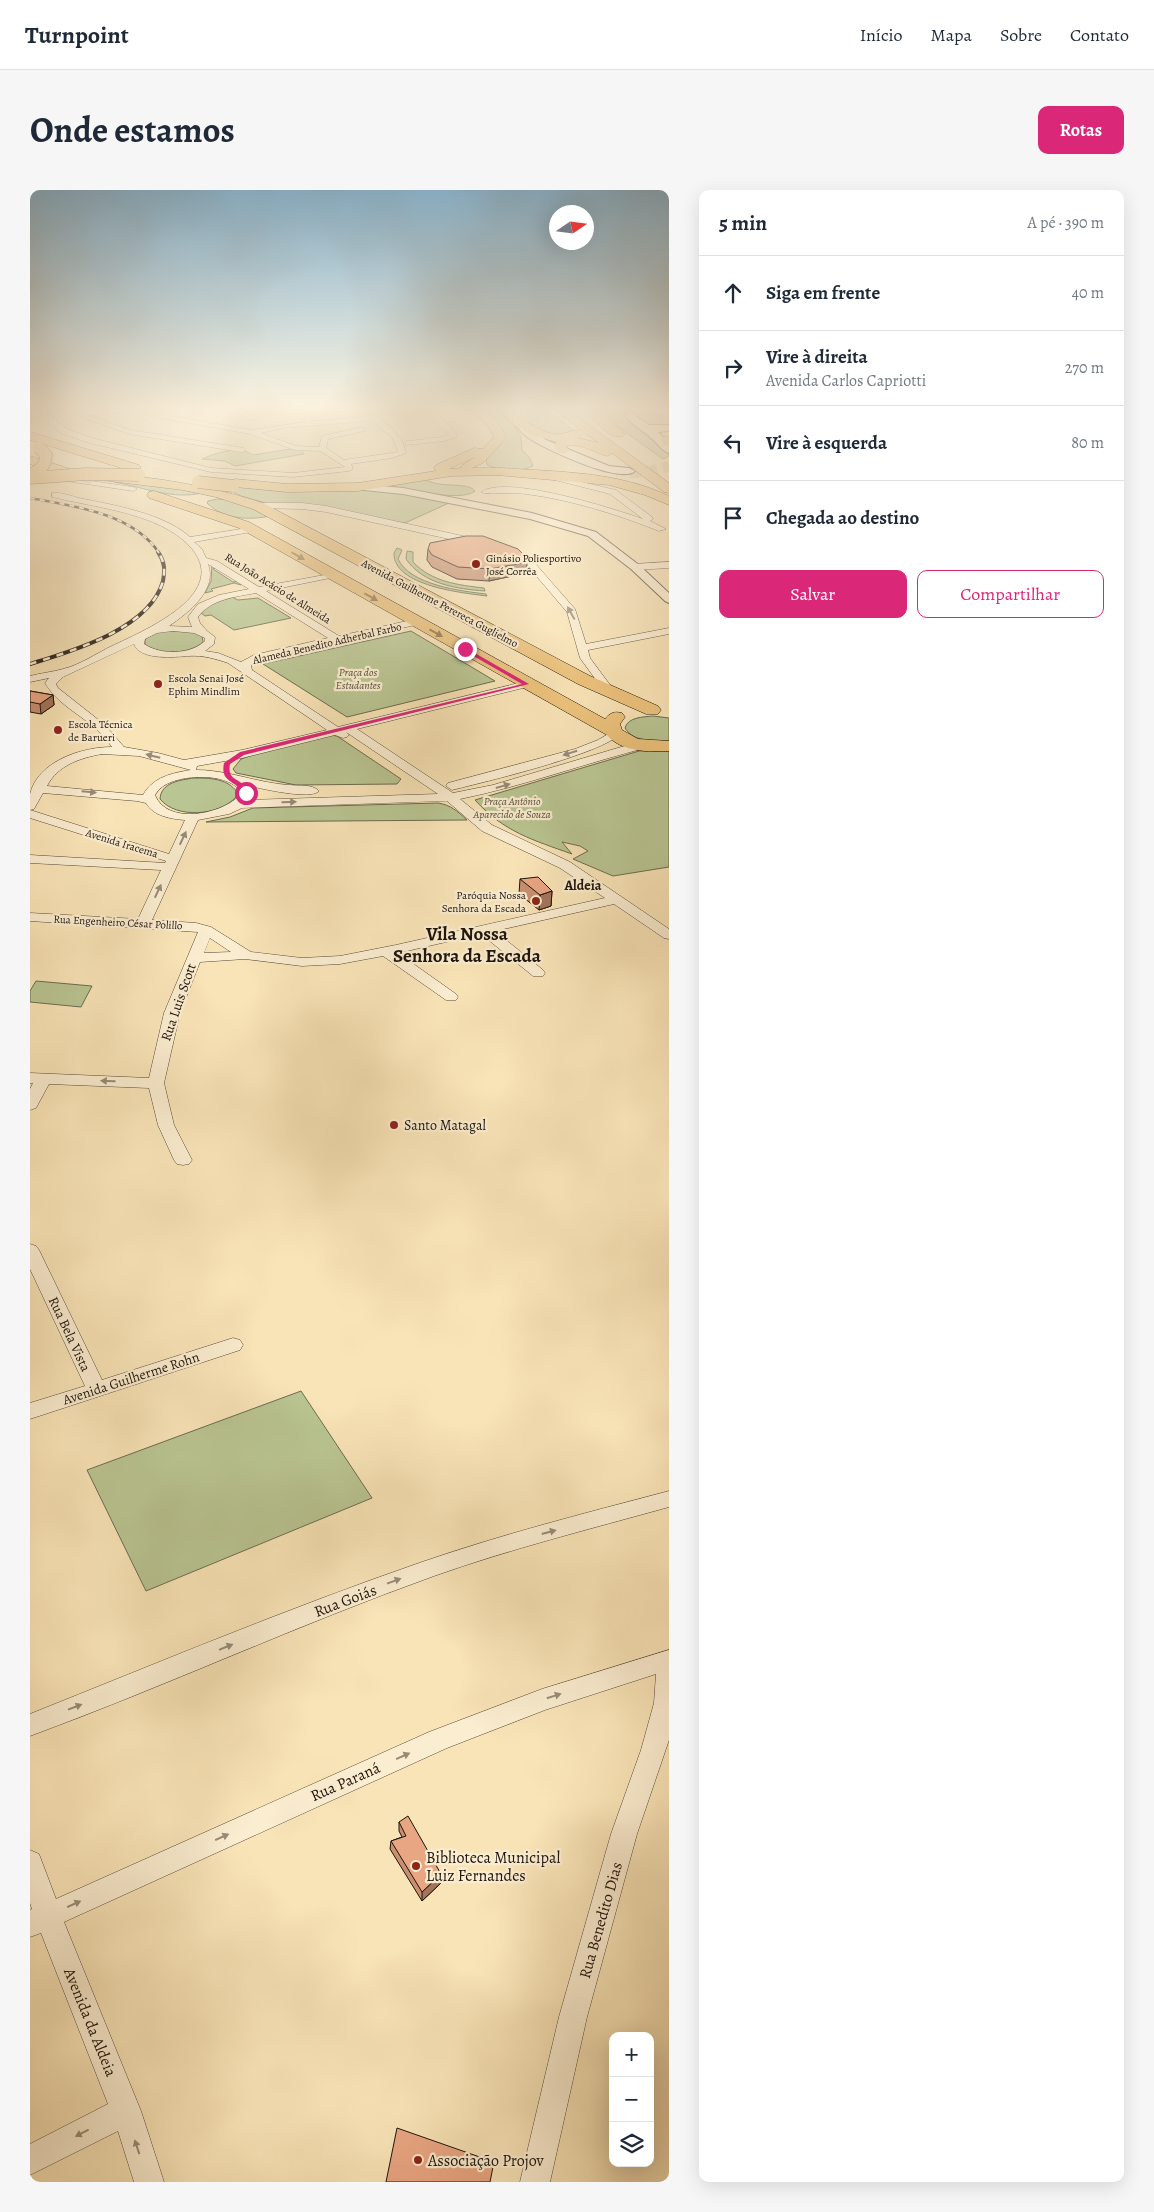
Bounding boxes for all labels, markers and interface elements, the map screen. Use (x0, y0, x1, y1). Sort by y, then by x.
text: Turnpoint (25, 19, 129, 51)
text: Início (860, 23, 903, 47)
text: Mapa (931, 23, 972, 47)
text: Sobre (1000, 23, 1042, 47)
text: Contato (1070, 23, 1129, 47)
text: Onde estamos (30, 106, 235, 154)
button: Rotas (1038, 106, 1124, 154)
north arrow (549, 205, 594, 250)
text: 5 min (719, 209, 767, 237)
text: A pé · 390 m (1027, 212, 1104, 234)
icon: ahead (719, 279, 747, 307)
text: Siga em frente (766, 280, 880, 306)
text: 40 m (1072, 282, 1104, 304)
text: Vire à direita (766, 344, 868, 370)
icon: right (719, 354, 747, 382)
text: 270 m (1065, 357, 1104, 379)
text: Avenida Carlos Capriotti (766, 370, 926, 392)
icon: left (719, 429, 747, 457)
text: Vire à esquerda (766, 430, 887, 456)
text: 80 m (1071, 432, 1104, 454)
icon: arrive (719, 504, 747, 532)
text: Chegada ao destino (766, 505, 919, 531)
street label: Rua João Acácio de Almeida (222, 550, 334, 628)
place label: Ginásio Poliesportivo José Corrêa (486, 551, 582, 579)
one-way arrow (292, 552, 305, 561)
street label: Avenida Guilherme Perereca Guglielmo (358, 555, 521, 651)
marker: Ginásio Poliesportivo José Corrêa (470, 558, 482, 570)
button: Salvar (719, 570, 907, 618)
button: Compartilhar (917, 570, 1104, 618)
one-way arrow (365, 593, 378, 602)
one-way arrow (567, 605, 575, 620)
street label: Alameda Benedito Adherbal Farbo (250, 619, 403, 668)
one-way arrow (429, 629, 442, 638)
route end (454, 638, 477, 661)
park label: Praça dos Estudantes (336, 665, 381, 693)
place label: Escola Senai José Ephim Mindlim (168, 671, 244, 699)
marker: Escola Senai José Ephim Mindlim (152, 678, 164, 690)
place label: Escola Técnica de Barueri (68, 717, 134, 745)
marker: Escola Técnica de Barueri (52, 724, 64, 736)
one-way arrow (563, 750, 578, 758)
one-way arrow (146, 751, 161, 759)
route start (235, 782, 258, 805)
one-way arrow (495, 782, 510, 790)
one-way arrow (81, 789, 97, 797)
park label: Praça Antônio Aparecido de Souza (472, 794, 551, 822)
one-way arrow (281, 798, 297, 806)
street label: Avenida Iracema (83, 825, 161, 862)
one-way arrow (179, 831, 187, 845)
district label: Aldeia (563, 876, 602, 895)
one-way arrow (155, 884, 163, 898)
place label: Paróquia Nossa Senhora da Escada (442, 888, 527, 916)
marker: Paróquia Nossa Senhora da Escada (530, 895, 542, 907)
street label: Rua Engenheiro César Polillo (53, 912, 183, 933)
district label: Vila Nossa Senhora da Escada (393, 921, 542, 969)
street label: Rua Luis Scott (156, 960, 201, 1044)
one-way arrow (99, 1077, 115, 1085)
place label: Santo Matagal (404, 1116, 486, 1135)
marker: Santo Matagal (388, 1119, 400, 1131)
street label: Rua Bela Vista (44, 1294, 95, 1375)
street label: Avenida Guilherme Rohn (59, 1347, 202, 1410)
one-way arrow (541, 1528, 556, 1536)
one-way arrow (386, 1577, 401, 1584)
street label: Rua Goiás (311, 1579, 380, 1623)
one-way arrow (219, 1643, 233, 1651)
one-way arrow (546, 1692, 561, 1700)
one-way arrow (68, 1703, 82, 1711)
one-way arrow (396, 1751, 410, 1759)
street label: Rua Paraná (307, 1757, 384, 1807)
one-way arrow (215, 1832, 229, 1840)
place label: Biblioteca Municipal Luiz Fernandes (426, 1847, 560, 1887)
street label: Rua Benedito Dias (574, 1859, 628, 1981)
marker: Biblioteca Municipal Luiz Fernandes (410, 1860, 422, 1872)
one-way arrow (67, 1900, 81, 1908)
street label: Avenida da Aldeia (58, 1964, 122, 2081)
map controls (609, 2032, 654, 2167)
button: + (609, 2032, 654, 2077)
button: − (609, 2077, 654, 2122)
button: layers (609, 2122, 654, 2167)
one-way arrow (75, 2129, 89, 2137)
one-way arrow (133, 2139, 141, 2154)
place label: Associação Projov (427, 2150, 544, 2172)
marker: Associação Projov (412, 2154, 424, 2166)

